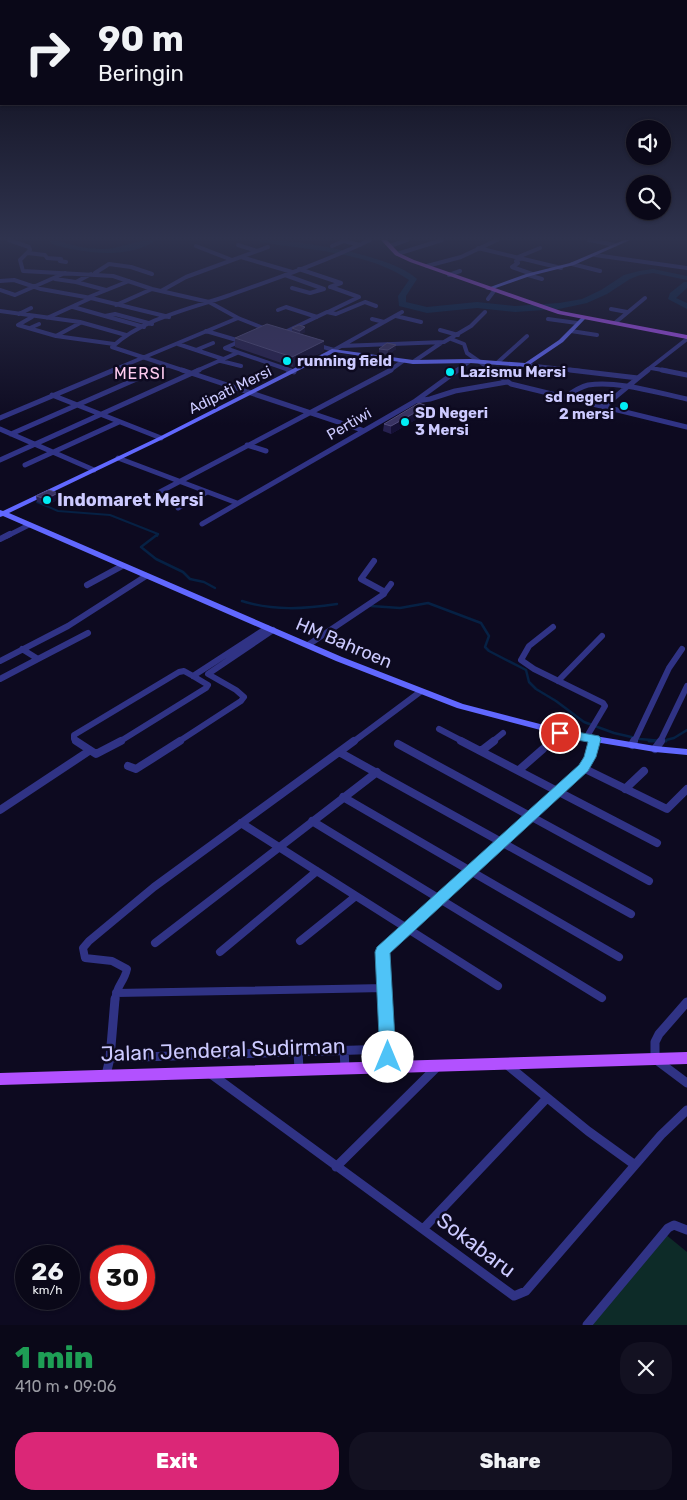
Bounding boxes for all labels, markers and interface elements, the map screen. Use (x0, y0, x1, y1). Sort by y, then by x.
text: 90 m (98, 18, 184, 60)
icon: right (15, 20, 80, 85)
text: Beringin (98, 60, 184, 87)
map controls (626, 120, 671, 220)
button: sound (626, 120, 671, 165)
button: search (626, 175, 671, 220)
place label: running field (297, 352, 392, 370)
marker: running field (281, 355, 293, 367)
street label: Adipati Mersi (186, 362, 274, 418)
place label: Lazismu Mersi (460, 363, 566, 381)
district label: MERSI (114, 364, 166, 383)
marker: Lazismu Mersi (444, 366, 456, 378)
place label: sd negeri 2 mersi (545, 388, 614, 423)
marker: sd negeri 2 mersi (618, 400, 630, 412)
street label: Pertiwi (323, 404, 375, 444)
place label: SD Negeri 3 Mersi (415, 404, 488, 439)
marker: SD Negeri 3 Mersi (399, 416, 411, 428)
place label: Indomaret Mersi (57, 489, 204, 511)
marker: Indomaret Mersi (41, 494, 53, 506)
street label: HM Bahroen (293, 613, 395, 673)
pin (539, 712, 581, 754)
icon: arrive (546, 719, 574, 747)
position arrow (361, 1030, 413, 1082)
street label: Jalan Jenderal Sudirman (100, 1033, 346, 1066)
street label: Sokabaru (432, 1207, 521, 1282)
speed limit sign: 30 (90, 1245, 155, 1310)
text: 26 (31, 1257, 64, 1286)
text: km/h (33, 1283, 62, 1297)
text: 1 min (15, 1340, 93, 1376)
button: close (620, 1342, 672, 1394)
text: 410 m · 09:06 (15, 1377, 116, 1396)
button: Exit (15, 1432, 339, 1490)
button: Share (349, 1432, 672, 1490)

